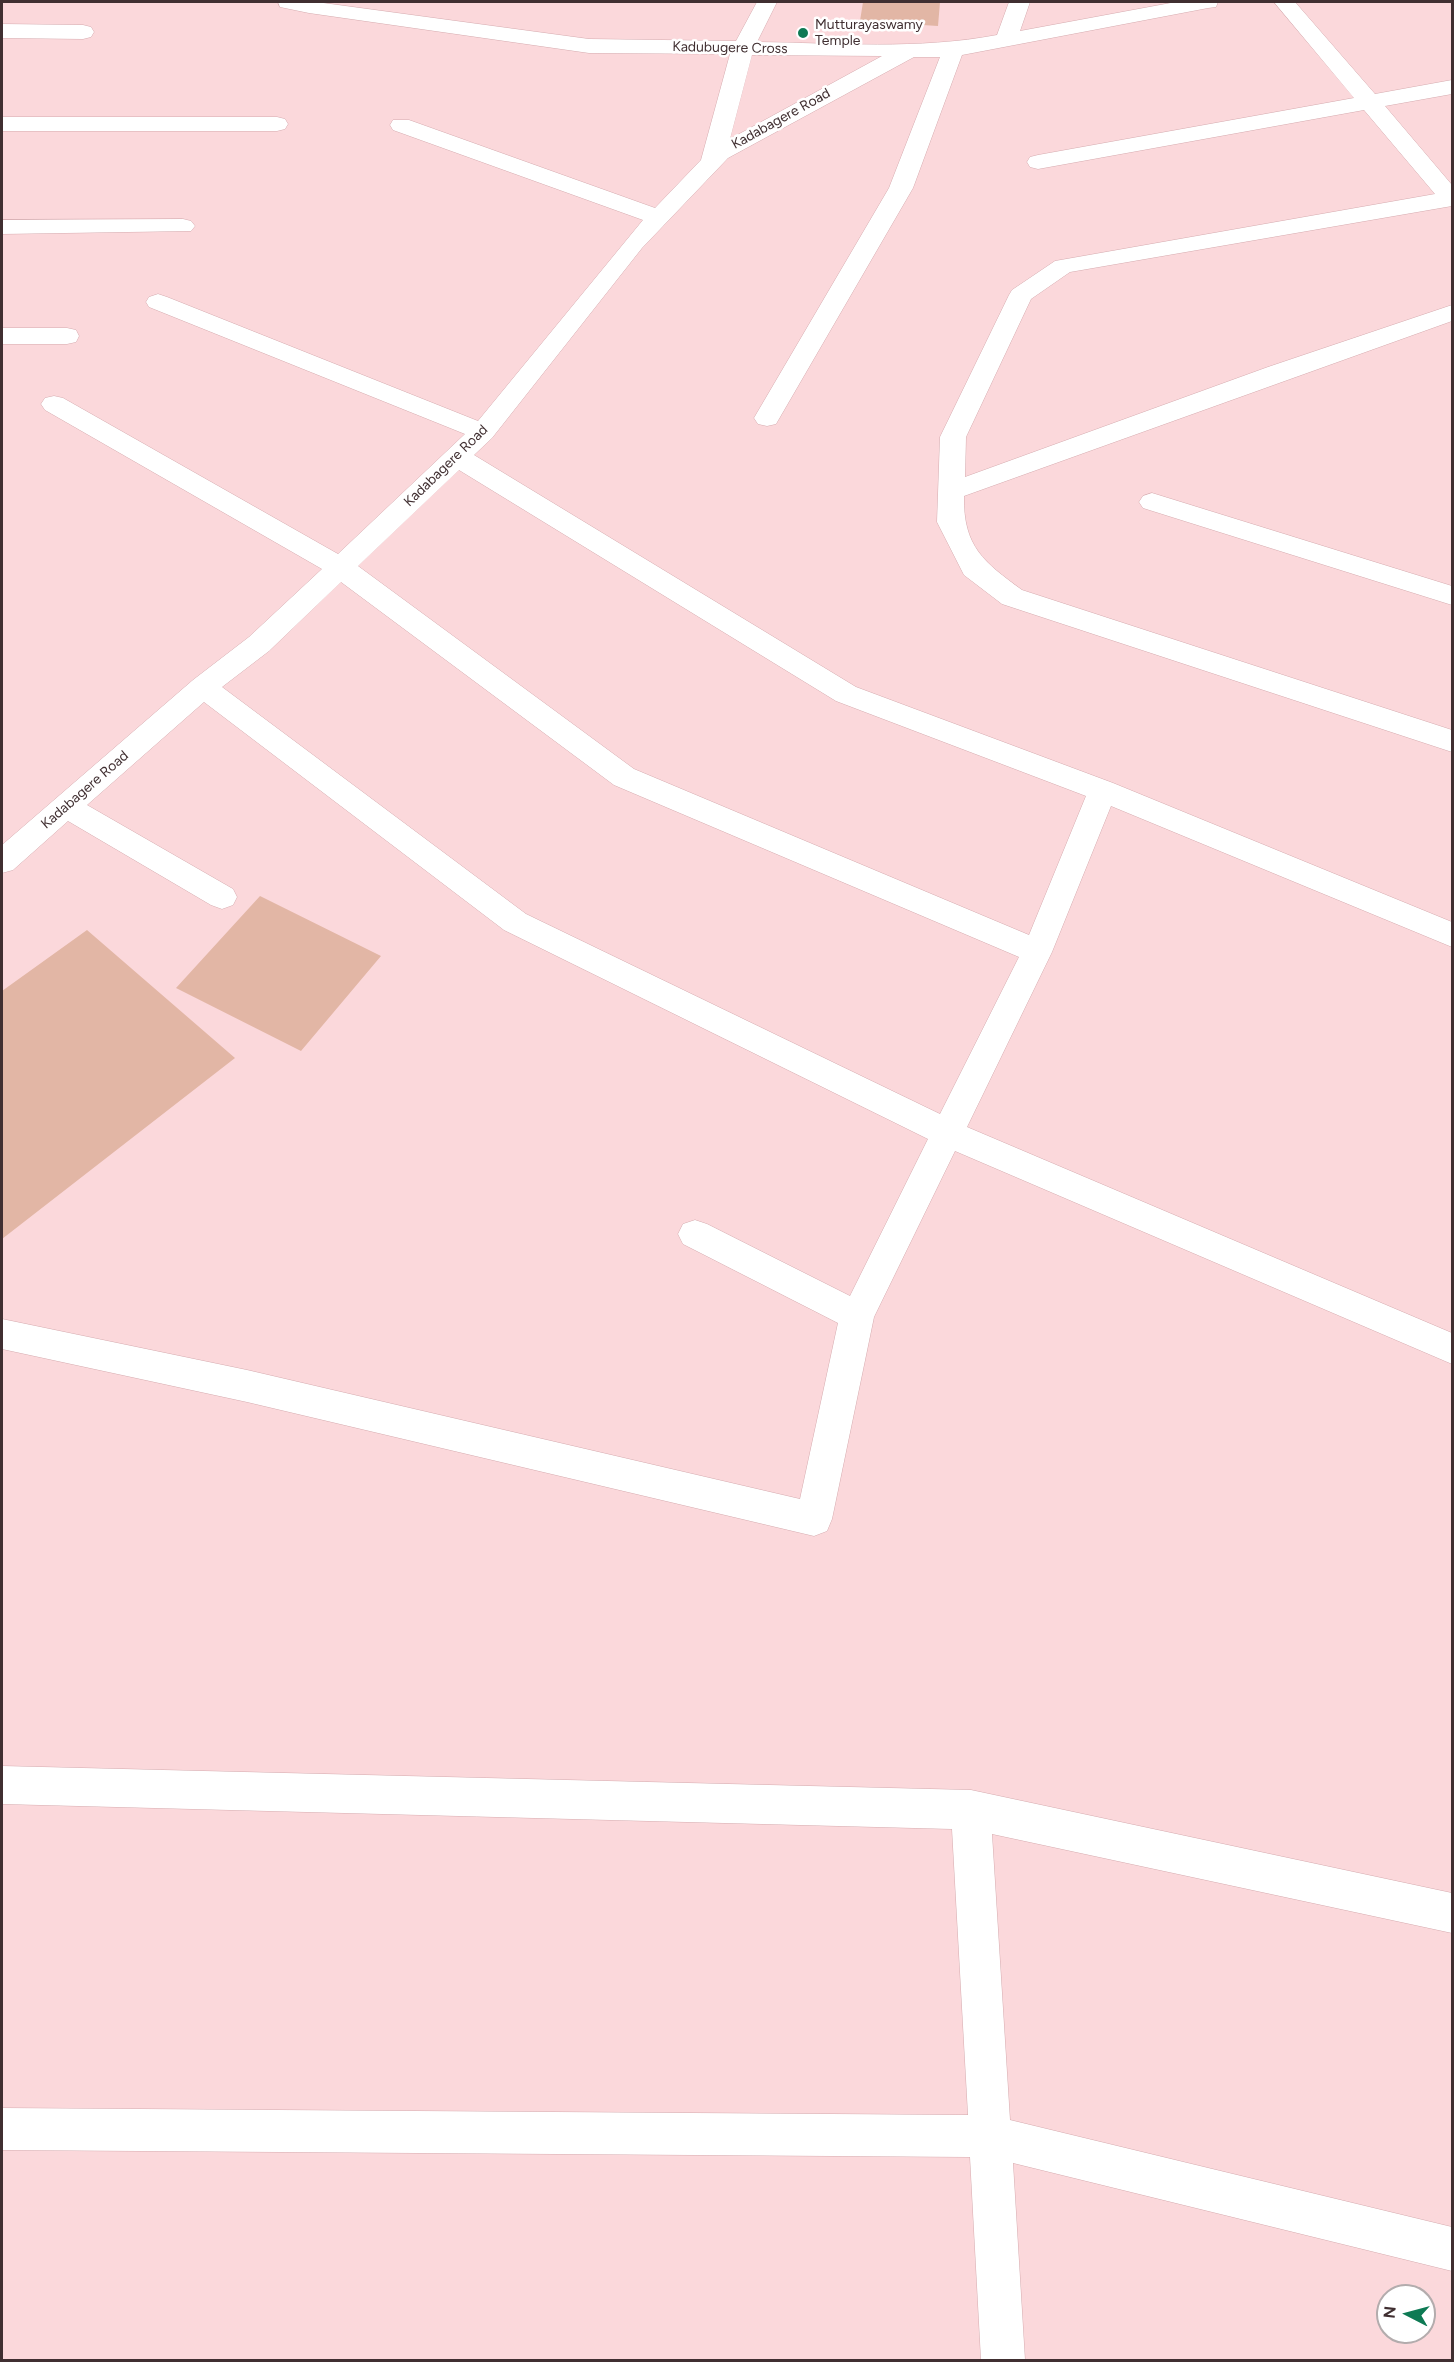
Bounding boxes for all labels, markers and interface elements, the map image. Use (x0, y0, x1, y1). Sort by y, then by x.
place label: Mutturayaswamy Temple (815, 17, 923, 50)
marker: Mutturayaswamy Temple (796, 26, 810, 40)
street label: Kadubugere Cross (672, 39, 788, 57)
street label: Kadabagere Road (729, 85, 833, 153)
street label: Kadabagere Road (401, 422, 491, 510)
street label: Kadabagere Road (38, 748, 132, 832)
north arrow (1376, 2284, 1436, 2344)
text: N (1379, 2305, 1400, 2319)

